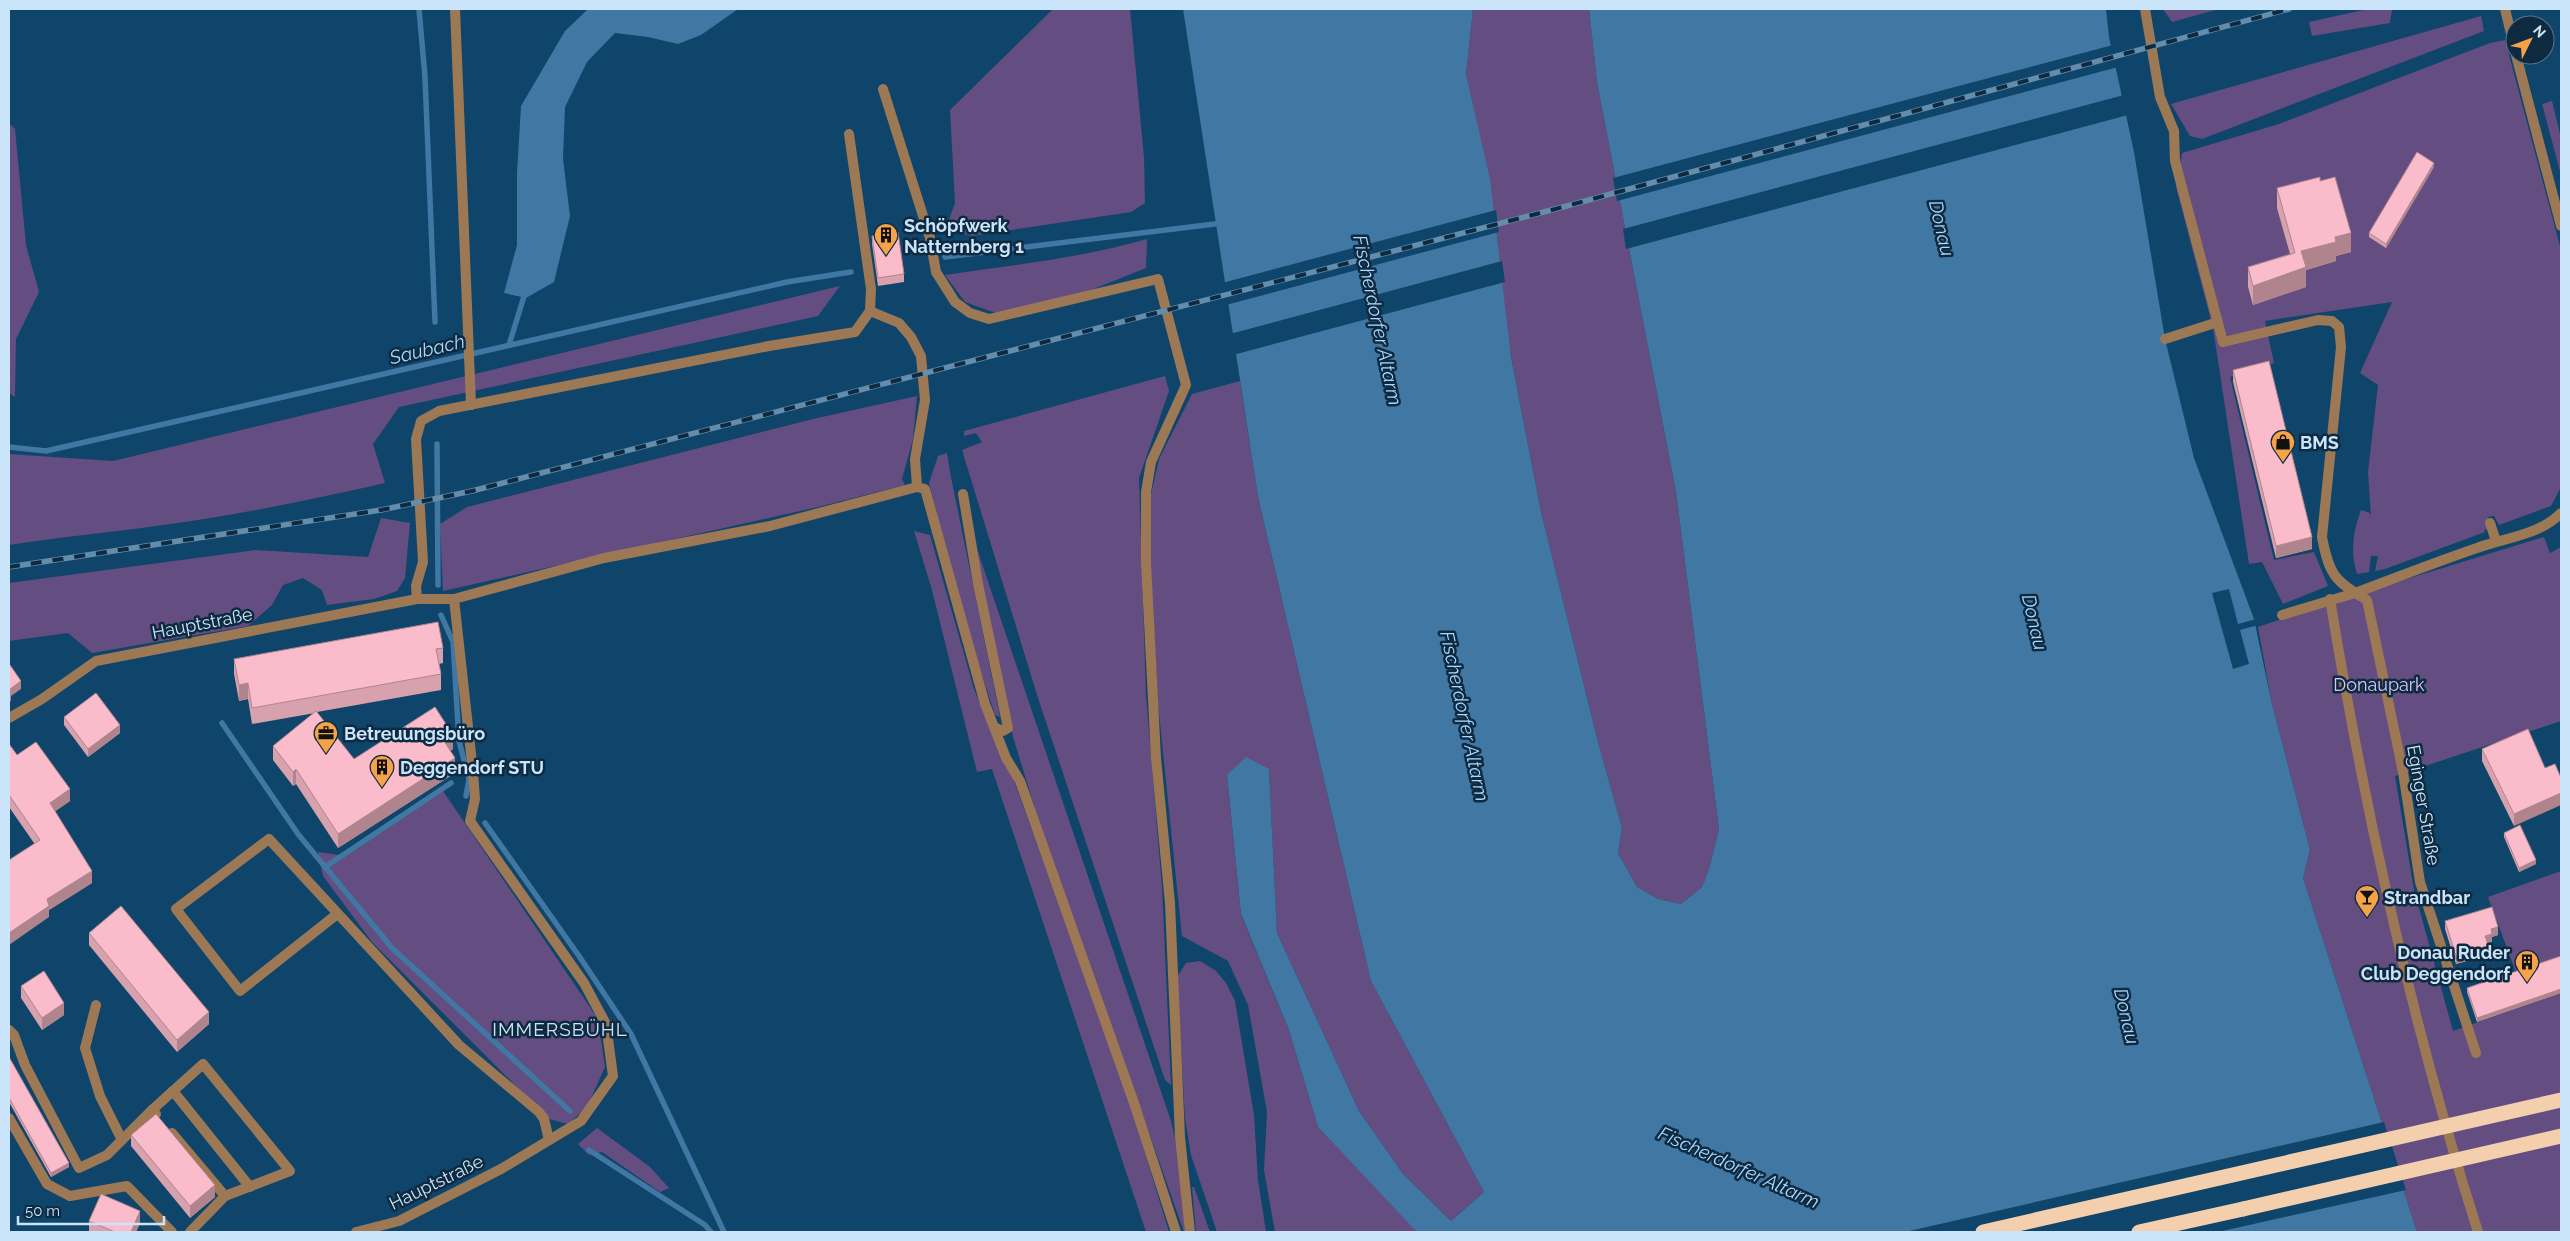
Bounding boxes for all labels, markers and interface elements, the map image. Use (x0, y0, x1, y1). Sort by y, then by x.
north arrow (2505, 15, 2555, 65)
text: N (2530, 22, 2549, 41)
water label: Donau (1925, 198, 1959, 258)
place label: Schöpfwerk Natternberg 1 (904, 215, 1024, 257)
building icon: Schöpfwerk Natternberg 1 (873, 222, 899, 256)
water label: Fischerdorfer Altarm (1349, 233, 1407, 407)
water label: Saubach (386, 330, 467, 369)
shop icon: BMS (2270, 429, 2296, 463)
place label: BMS (2300, 432, 2339, 453)
water label: Donau (2018, 592, 2052, 652)
street label: Hauptstraße (150, 603, 254, 643)
water label: Fischerdorfer Altarm (1436, 629, 1494, 803)
park label: Donaupark (2333, 674, 2425, 695)
office icon: Betreuungsbüro (313, 720, 339, 754)
place label: Betreuungsbüro (344, 723, 485, 744)
street label: Eginger Straße (2403, 743, 2445, 867)
building icon: Deggendorf STU (369, 754, 395, 788)
place label: Deggendorf STU (400, 757, 544, 778)
bar icon: Strandbar (2354, 884, 2380, 918)
place label: Strandbar (2384, 887, 2470, 908)
place label: Donau Ruder Club Deggendorf (2361, 942, 2511, 984)
building icon: Donau Ruder Club Deggendorf (2514, 949, 2540, 983)
water label: Donau (2110, 986, 2144, 1046)
district label: IMMERSBÜHL (492, 1018, 628, 1040)
water label: Fischerdorfer Altarm (1655, 1122, 1823, 1212)
street label: Hauptstraße (386, 1150, 487, 1214)
scale bar (18, 1194, 164, 1226)
text: 50 m (25, 1202, 60, 1220)

